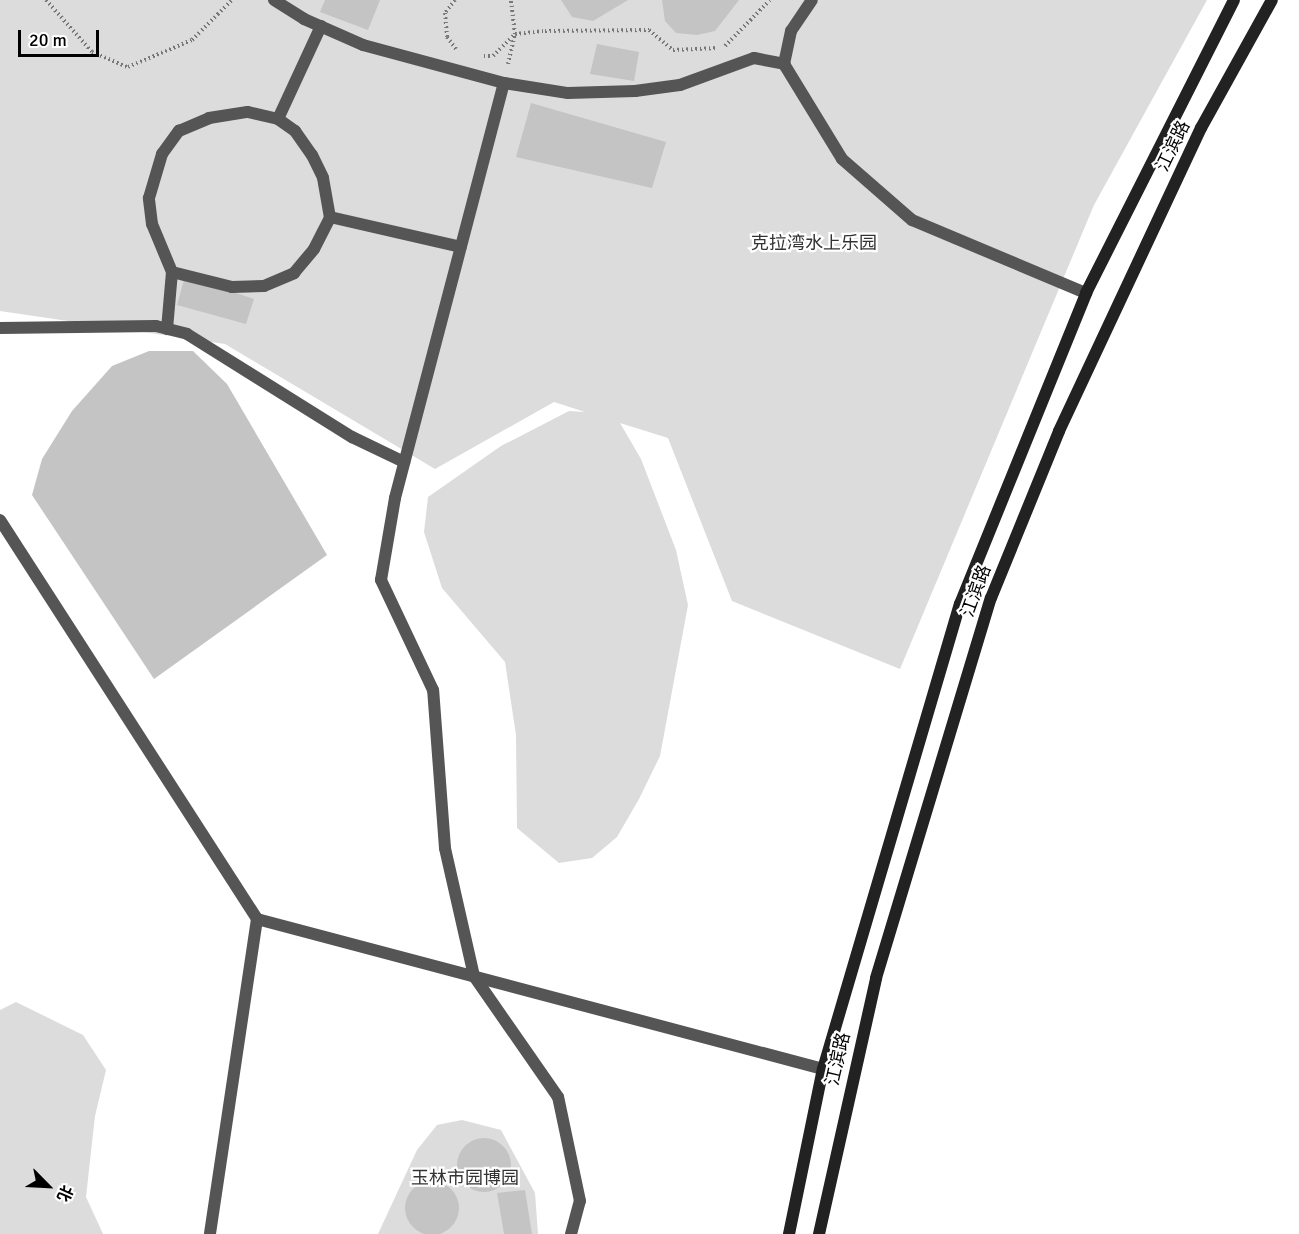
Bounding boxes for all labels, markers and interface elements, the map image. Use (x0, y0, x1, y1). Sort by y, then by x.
scale bar (21, 18, 102, 56)
text: 20 m (29, 29, 67, 51)
street label: 江滨路 (1151, 117, 1195, 175)
park label: 克拉湾水上乐园 (751, 232, 877, 254)
street label: 江滨路 (957, 562, 995, 620)
street label: 江滨路 (821, 1030, 855, 1088)
north arrow (18, 1156, 78, 1216)
park label: 玉林市园博园 (411, 1167, 519, 1189)
text: 北 (52, 1182, 77, 1205)

